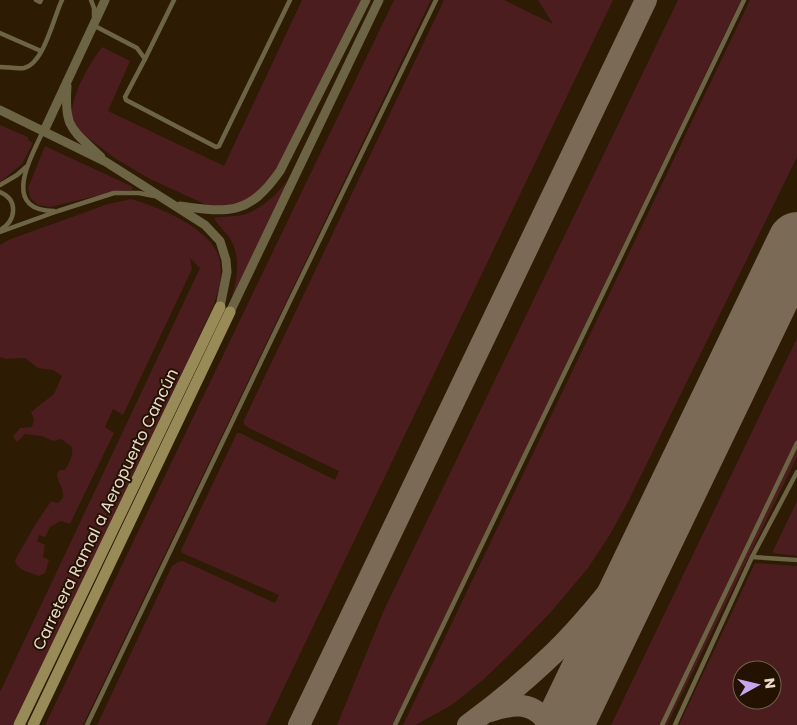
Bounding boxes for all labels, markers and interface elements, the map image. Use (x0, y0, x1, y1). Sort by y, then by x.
street label: Carretera Ramal a Aeropuerto Cancún (27, 365, 184, 654)
north arrow (732, 660, 782, 710)
text: N (759, 677, 781, 690)

